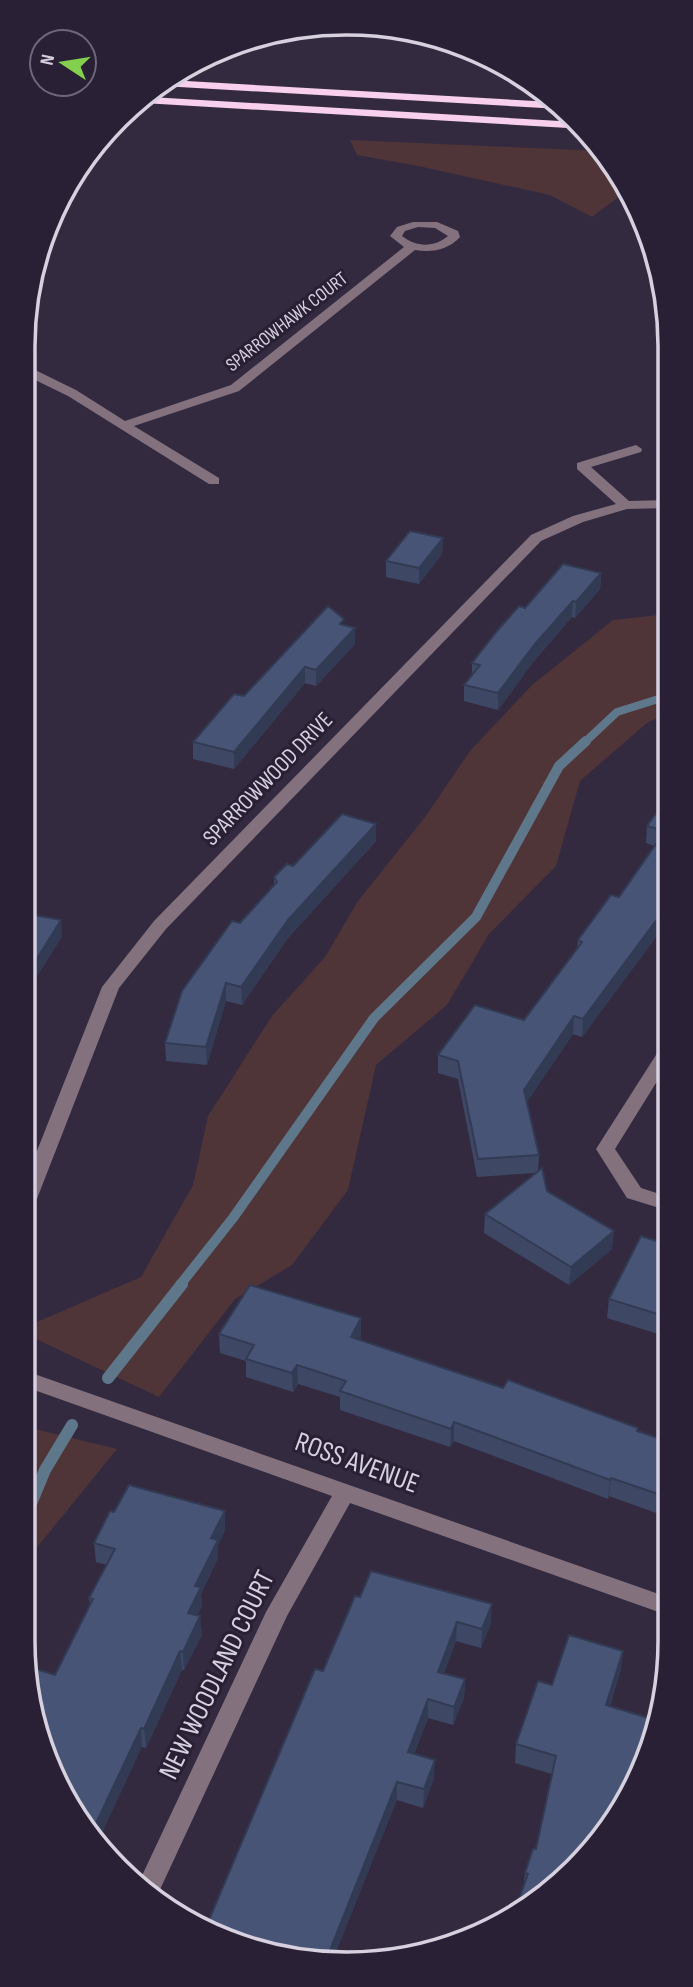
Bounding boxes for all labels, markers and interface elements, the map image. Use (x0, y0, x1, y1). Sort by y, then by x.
north arrow (28, 28, 98, 98)
text: N (36, 52, 60, 67)
street label: SPARROWHAWK COURT (221, 267, 353, 377)
street label: SPARROWWOOD DRIVE (197, 706, 339, 852)
street label: ROSS AVENUE (291, 1425, 423, 1501)
street label: NEW WOODLAND COURT (152, 1565, 282, 1785)

